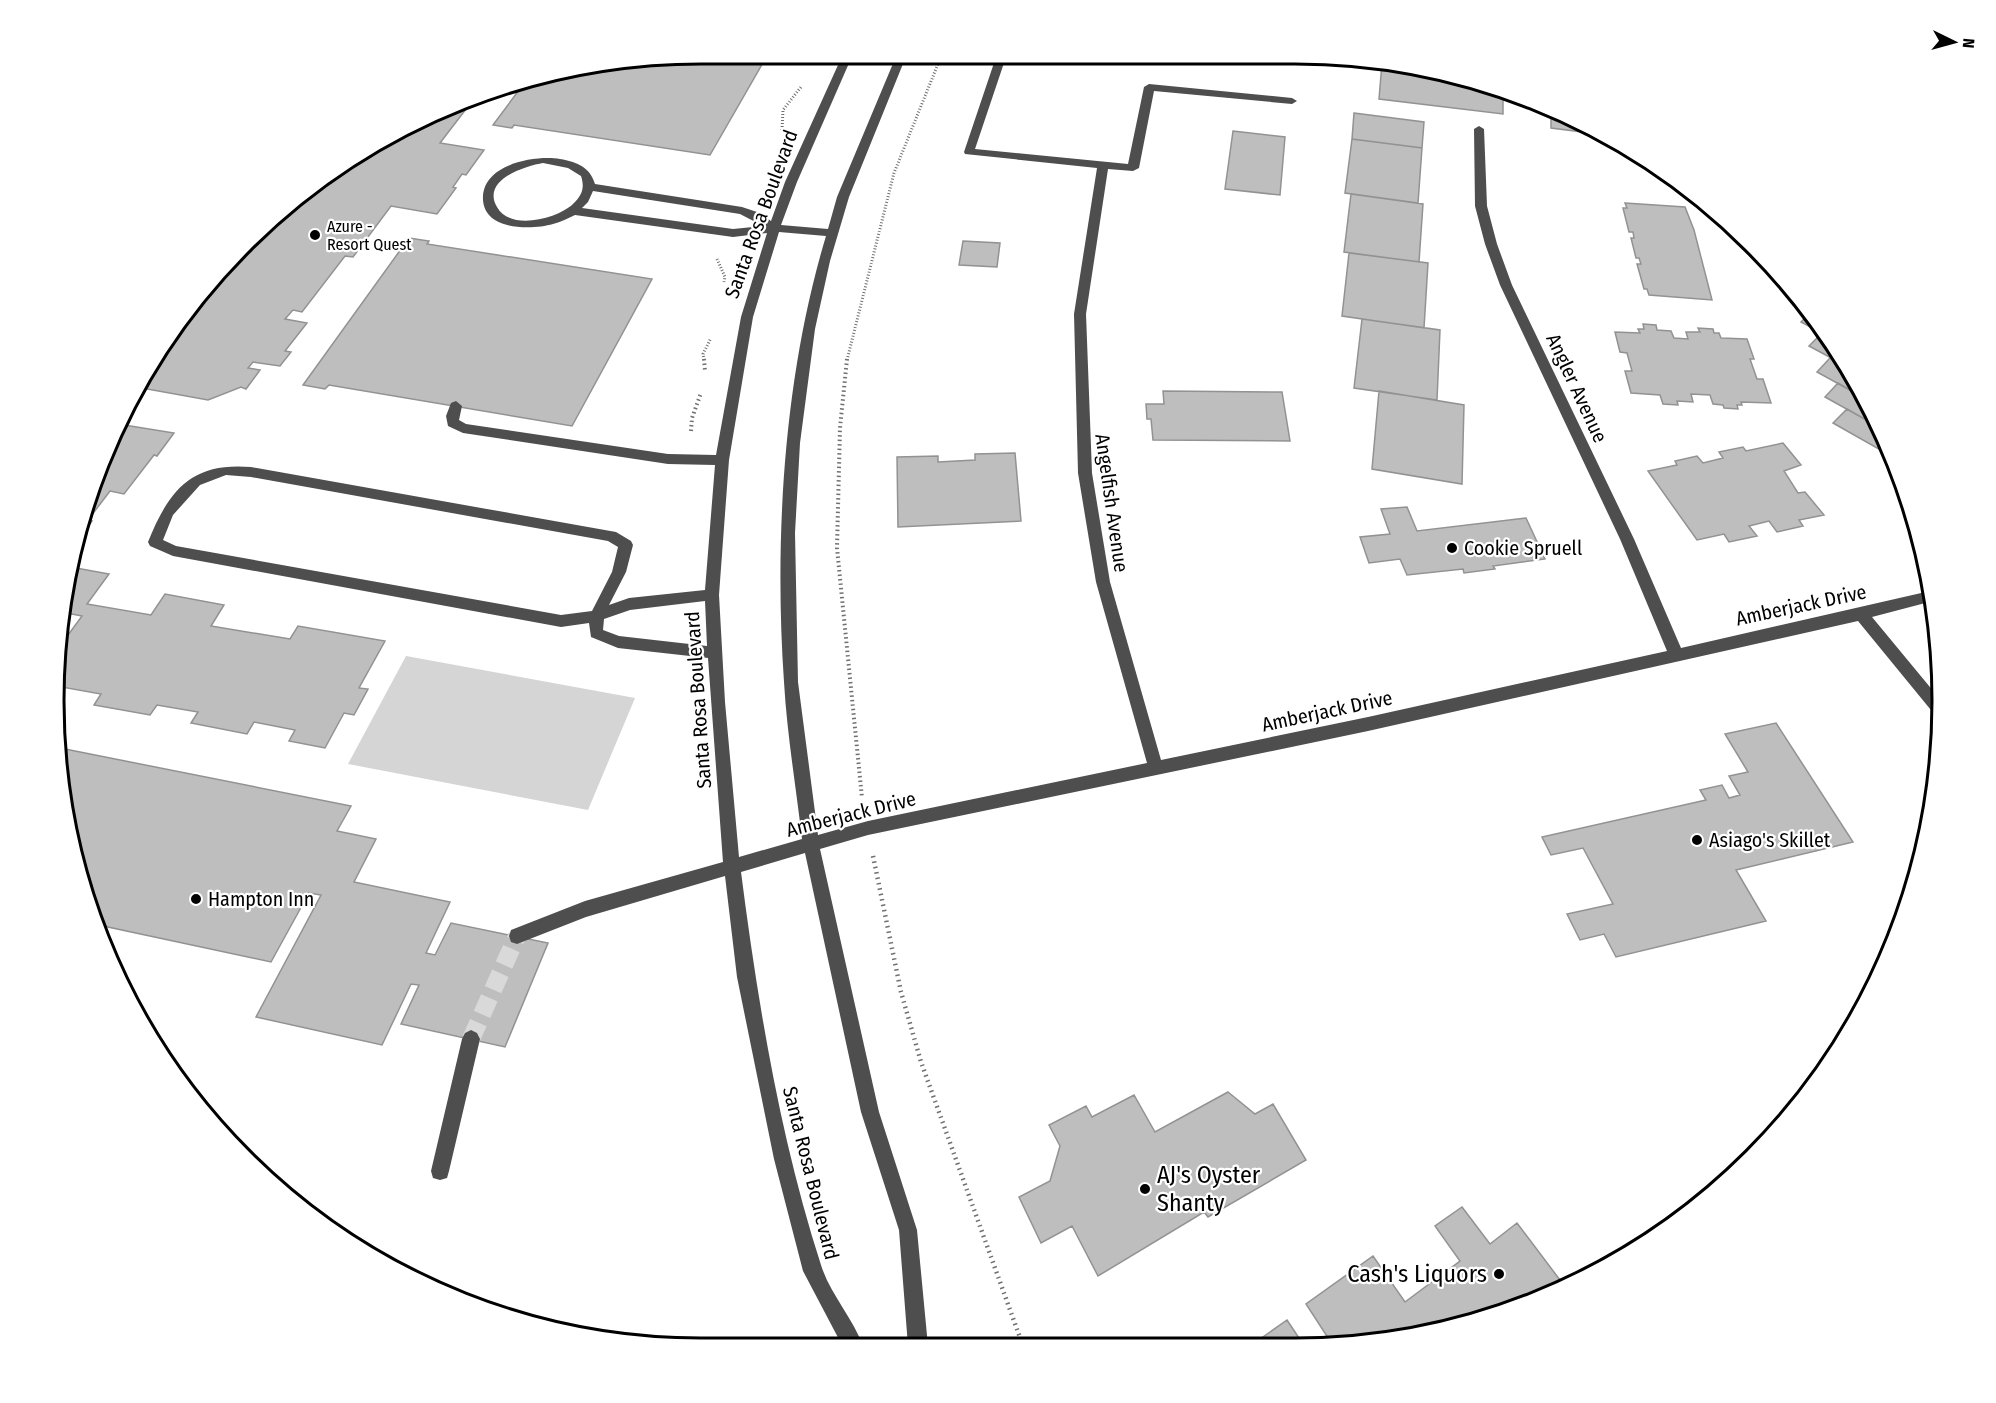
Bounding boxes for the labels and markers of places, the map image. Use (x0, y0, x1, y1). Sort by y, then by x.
place label: Azure - Resort Quest (327, 217, 412, 254)
marker: Azure - Resort Quest (308, 228, 322, 242)
place label: Cookie Spruell (1464, 536, 1582, 560)
marker: Cookie Spruell (1445, 541, 1459, 555)
place label: Asiago's Skillet (1709, 828, 1831, 852)
marker: Asiago's Skillet (1690, 833, 1704, 847)
place label: Hampton Inn (208, 887, 314, 911)
marker: Hampton Inn (189, 892, 203, 906)
place label: AJ's Oyster Shanty (1157, 1161, 1261, 1217)
marker: AJ's Oyster Shanty (1138, 1182, 1152, 1196)
place label: Cash's Liquors (1347, 1260, 1487, 1288)
marker: Cash's Liquors (1492, 1267, 1506, 1281)

